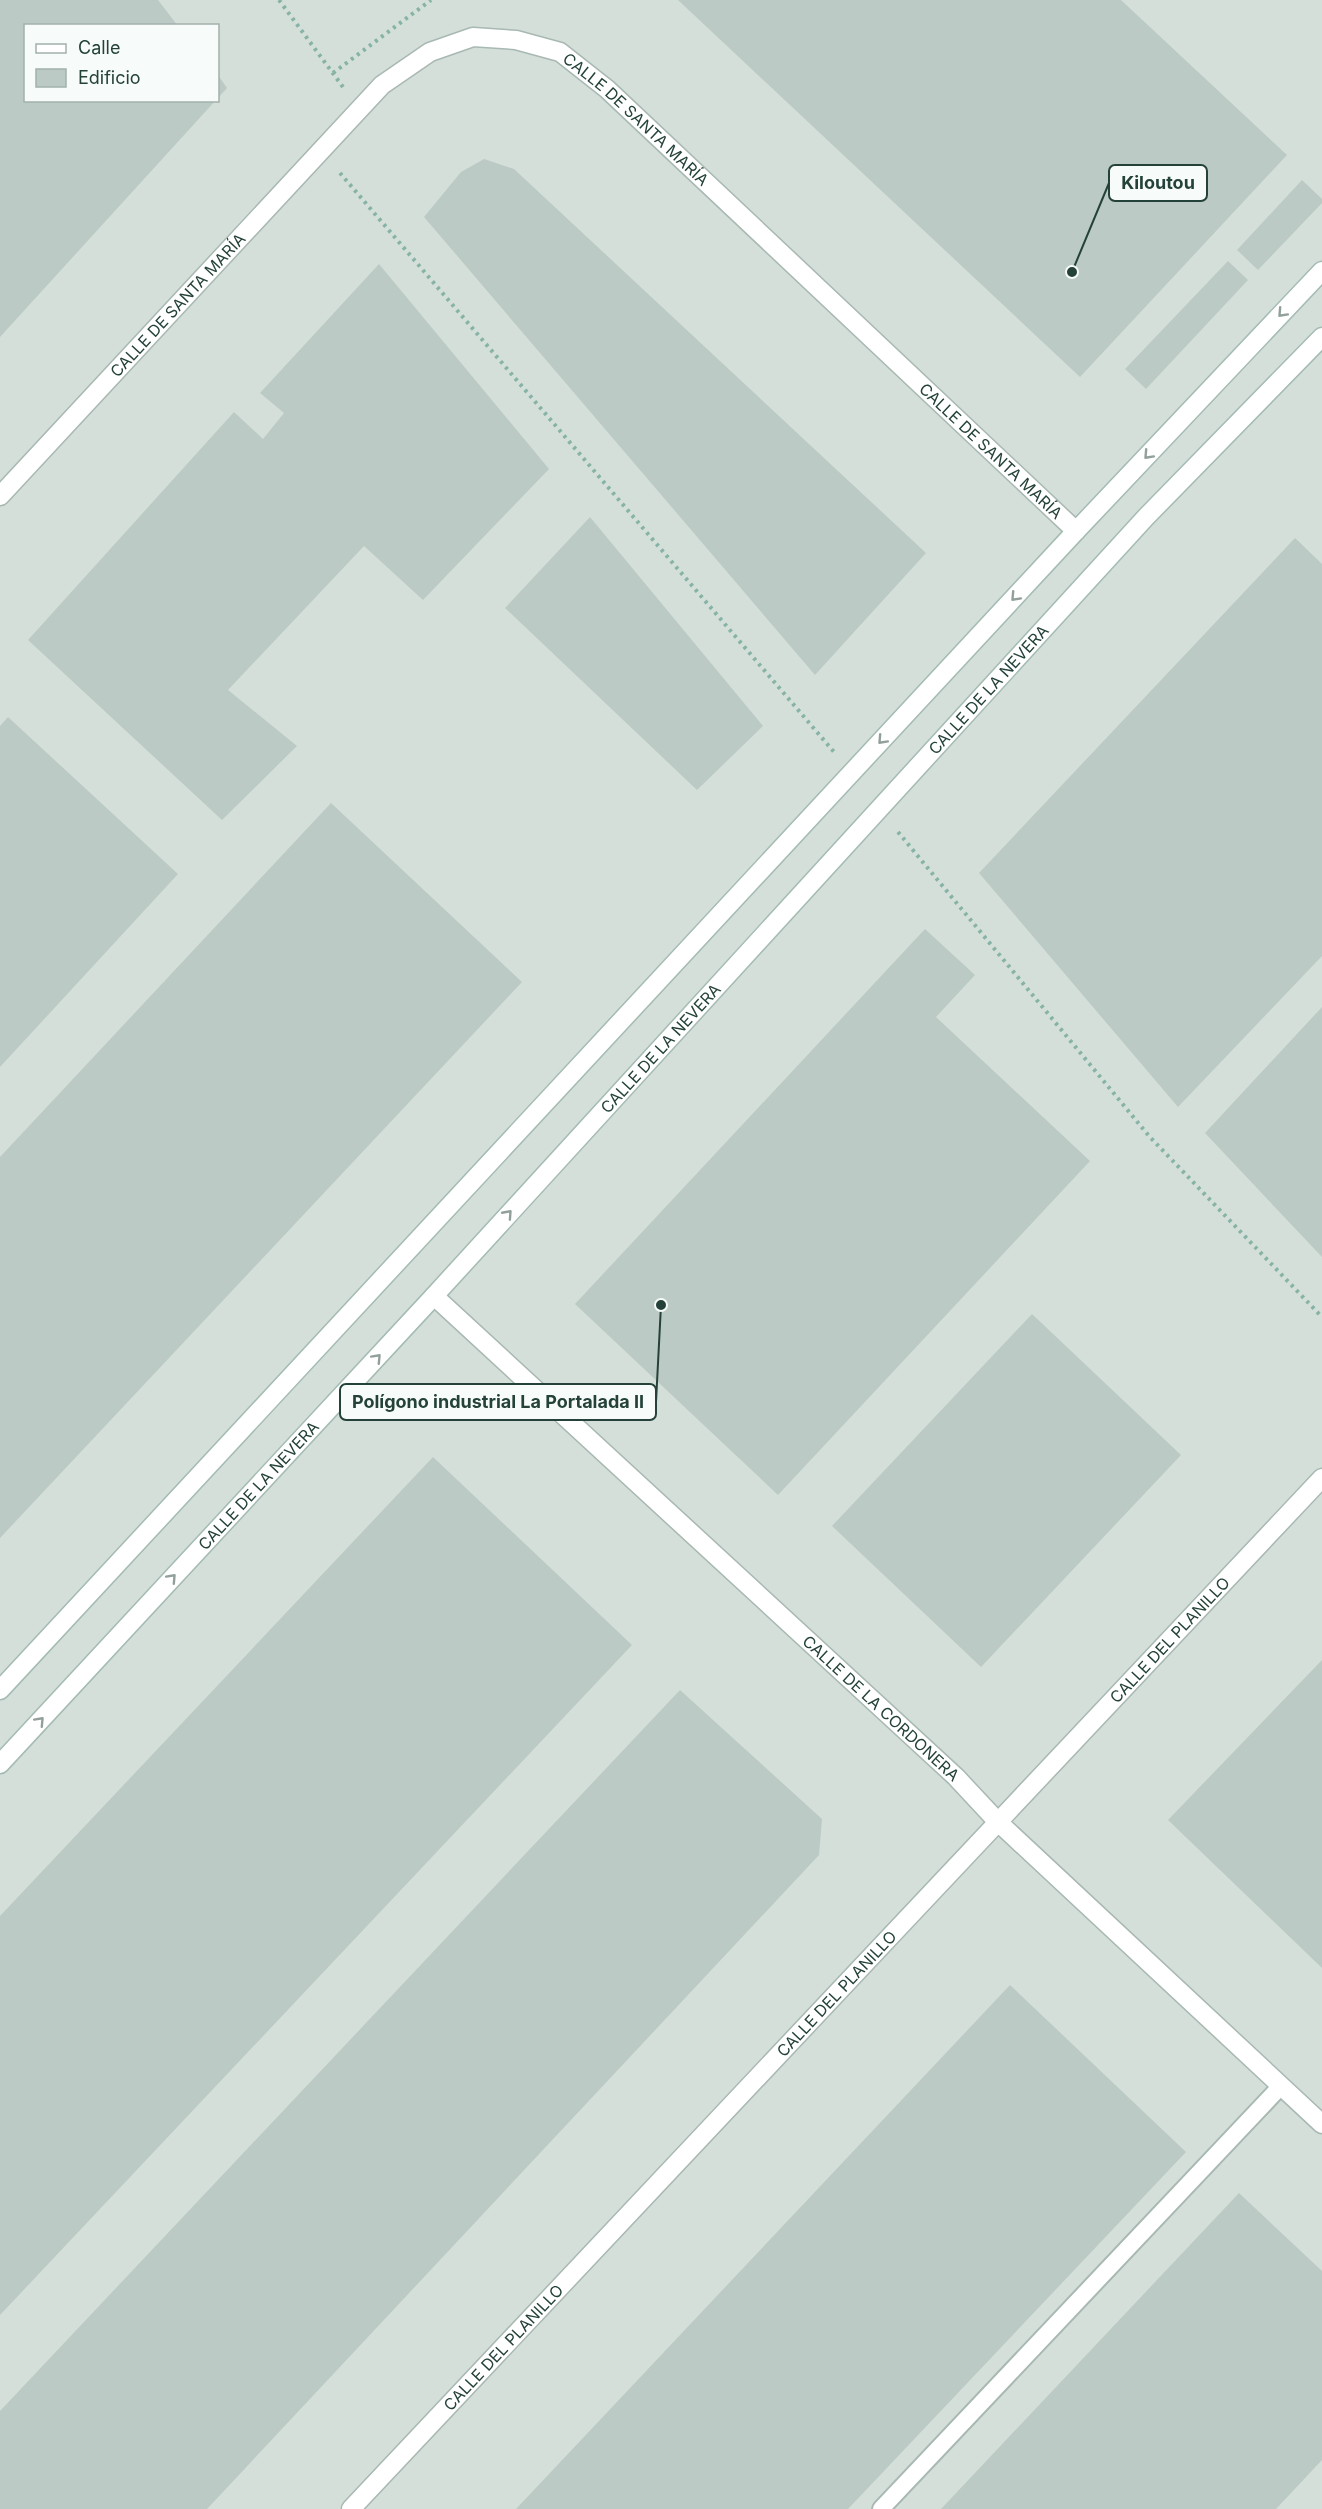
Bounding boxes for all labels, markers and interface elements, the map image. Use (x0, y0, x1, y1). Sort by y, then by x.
legend (24, 24, 219, 102)
text: Calle (78, 37, 120, 58)
street label: CALLE DE SANTA MARÍA (559, 48, 713, 190)
text: Edificio (78, 67, 141, 88)
callout: Kiloutou (1109, 165, 1207, 201)
text: Kiloutou (1121, 172, 1195, 193)
street label: CALLE DE SANTA MARÍA (106, 229, 249, 381)
one-way arrow (1278, 306, 1289, 317)
street label: CALLE DE SANTA MARÍA (915, 379, 1067, 523)
one-way arrow (1144, 448, 1155, 458)
one-way arrow (1011, 590, 1022, 601)
street label: CALLE DE LA NEVERA (924, 620, 1053, 758)
one-way arrow (878, 733, 889, 744)
street label: CALLE DE LA NEVERA (596, 979, 725, 1117)
one-way arrow (501, 1211, 512, 1221)
one-way arrow (369, 1355, 380, 1366)
callout: Polígono industrial La Portalada II (340, 1384, 656, 1420)
text: Polígono industrial La Portalada II (352, 1391, 644, 1412)
street label: CALLE DE LA NEVERA (194, 1417, 323, 1554)
street label: CALLE DEL PLANILLO (1105, 1573, 1234, 1707)
one-way arrow (165, 1574, 176, 1585)
street label: CALLE DE LA CORDONERA (799, 1631, 964, 1785)
one-way arrow (33, 1717, 44, 1728)
street label: CALLE DEL PLANILLO (772, 1926, 901, 2061)
street label: CALLE DEL PLANILLO (439, 2280, 567, 2415)

